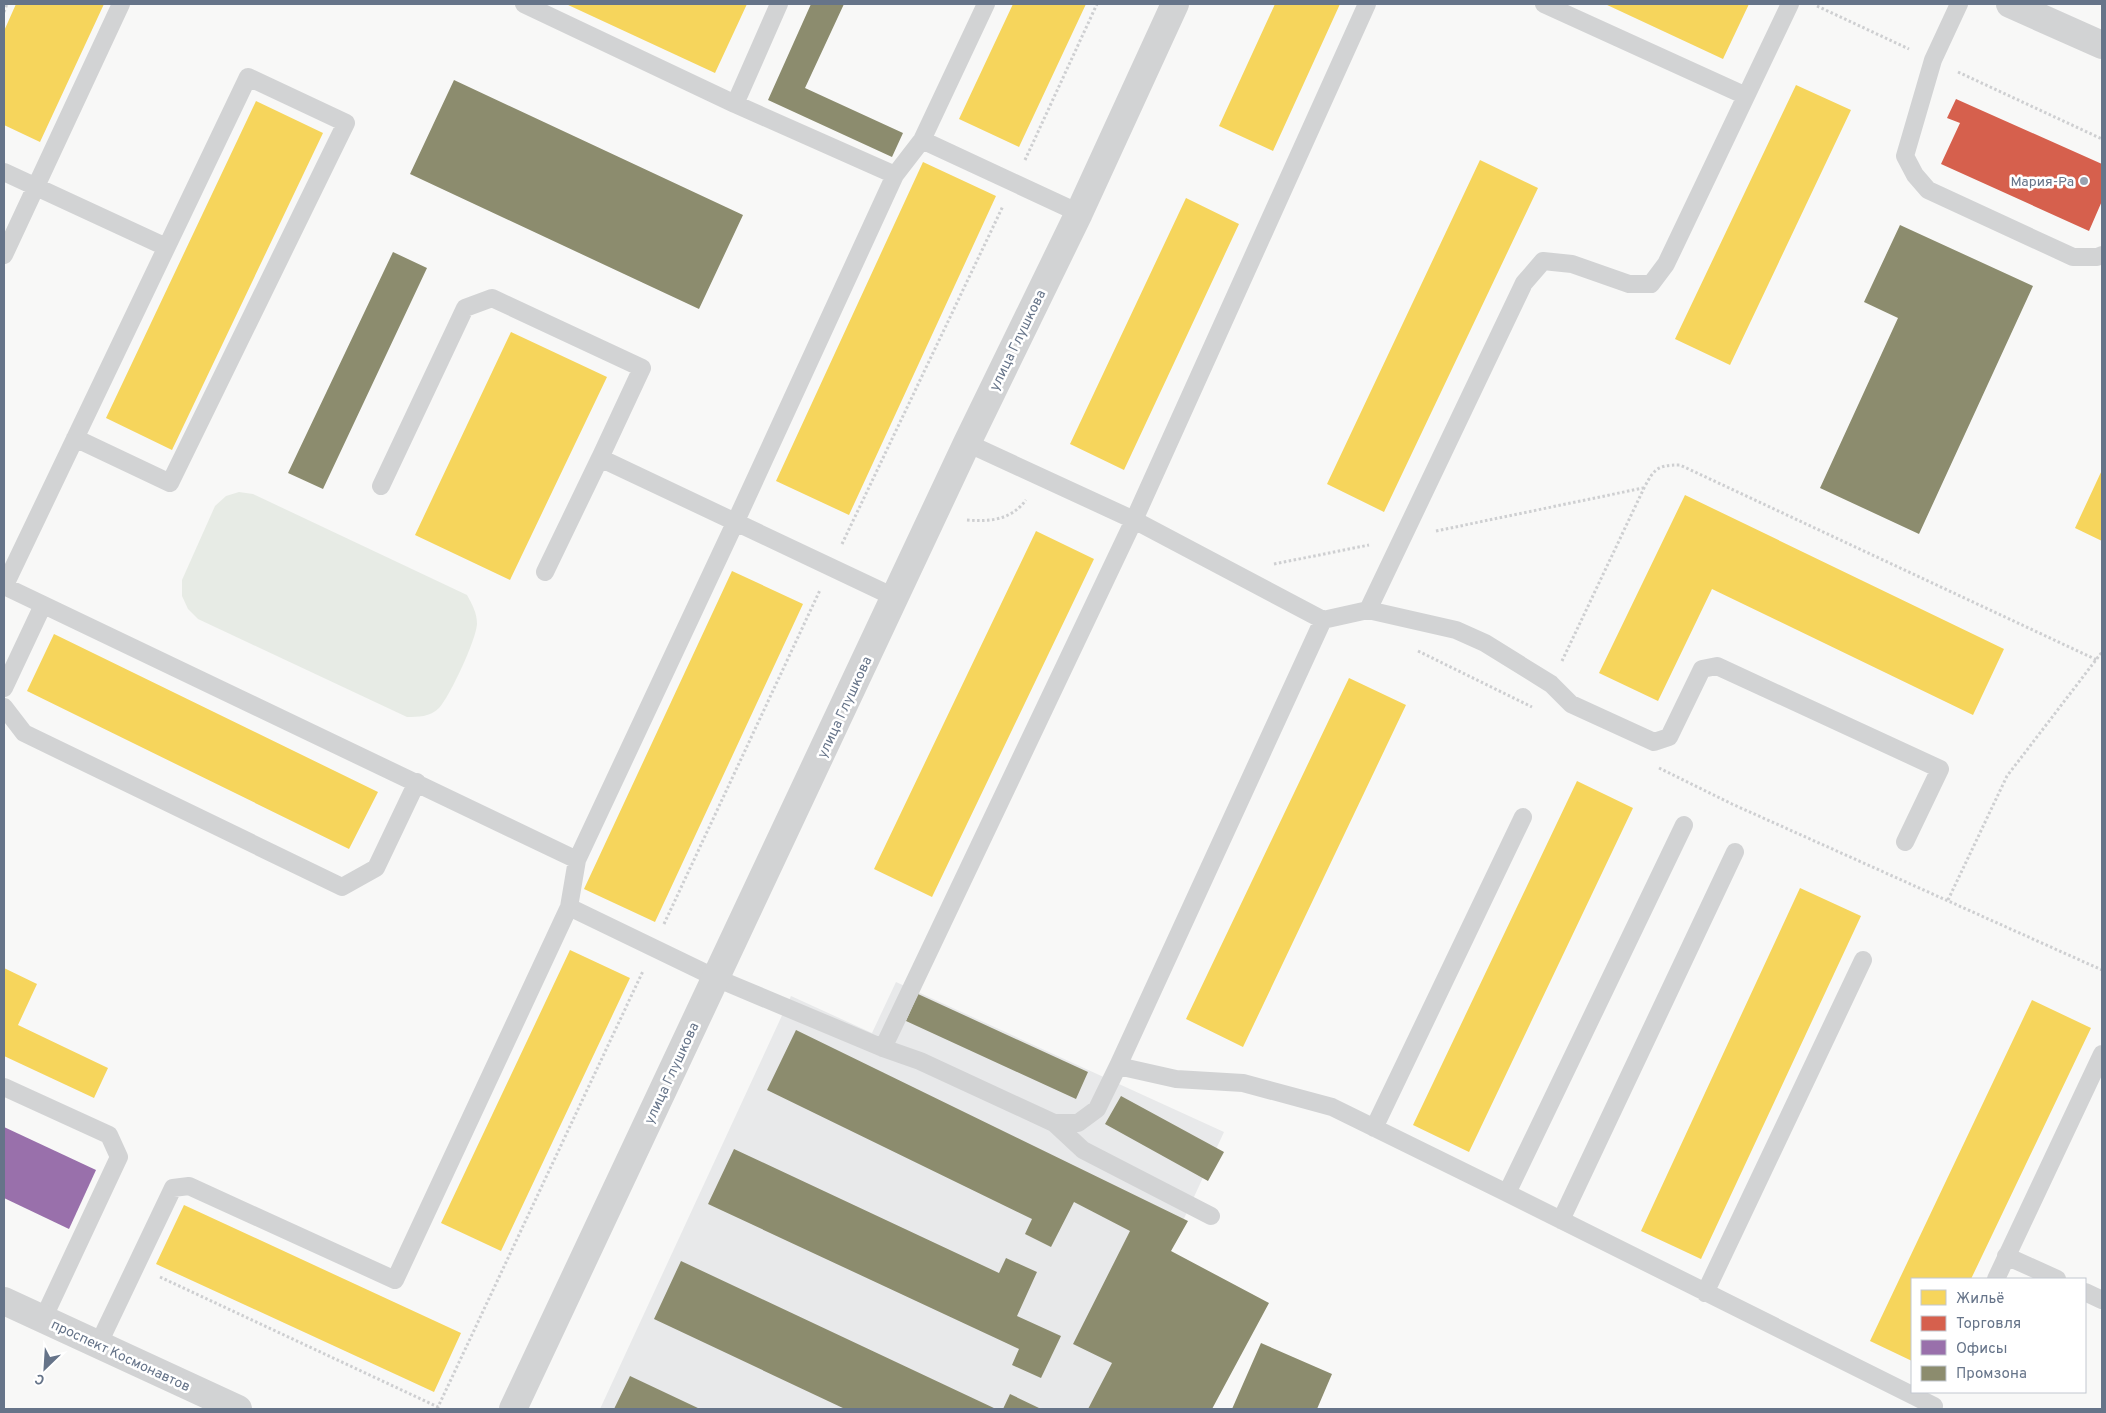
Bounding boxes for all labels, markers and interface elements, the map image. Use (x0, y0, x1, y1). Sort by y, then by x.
place label: Мария-Ра (2010, 174, 2074, 191)
marker: Мария-Ра (2078, 175, 2090, 187)
street label: улица Глушкова (987, 287, 1050, 394)
street label: улица Глушкова (814, 654, 876, 761)
street label: улица Глушкова (641, 1020, 703, 1127)
legend (1911, 1278, 2086, 1393)
text: Жильё (1956, 1290, 2004, 1309)
text: Торговля (1956, 1315, 2021, 1334)
street label: проспект Космонавтов (48, 1317, 193, 1396)
text: Офисы (1956, 1340, 2007, 1359)
north arrow (20, 1343, 70, 1393)
text: Промзона (1956, 1365, 2027, 1384)
text: С (32, 1369, 48, 1388)

